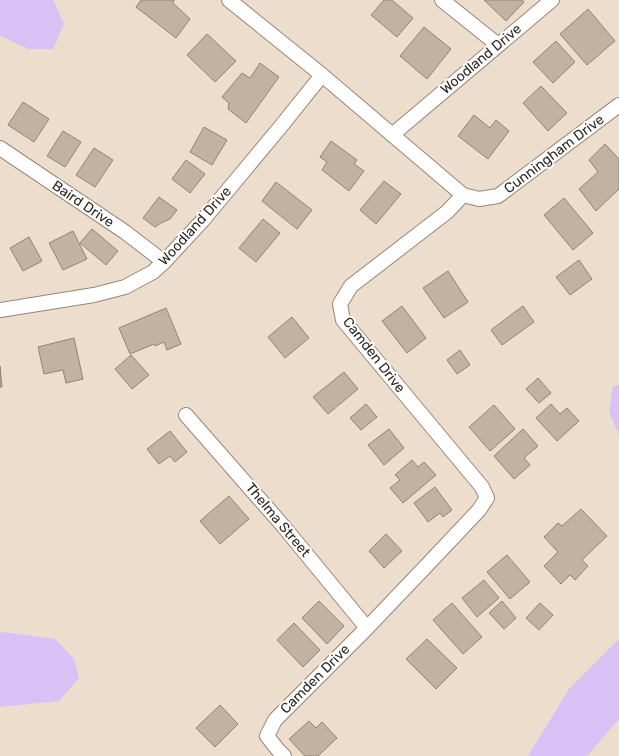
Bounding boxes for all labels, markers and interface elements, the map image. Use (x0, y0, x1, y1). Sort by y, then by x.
street label: Woodland Drive (437, 20, 525, 98)
street label: Cunningham Drive (501, 111, 607, 197)
street label: Baird Drive (49, 177, 117, 231)
street label: Woodland Drive (155, 183, 235, 269)
street label: Camden Drive (339, 314, 409, 396)
street label: Thelma Street (242, 479, 314, 561)
street label: Camden Drive (277, 641, 353, 717)

